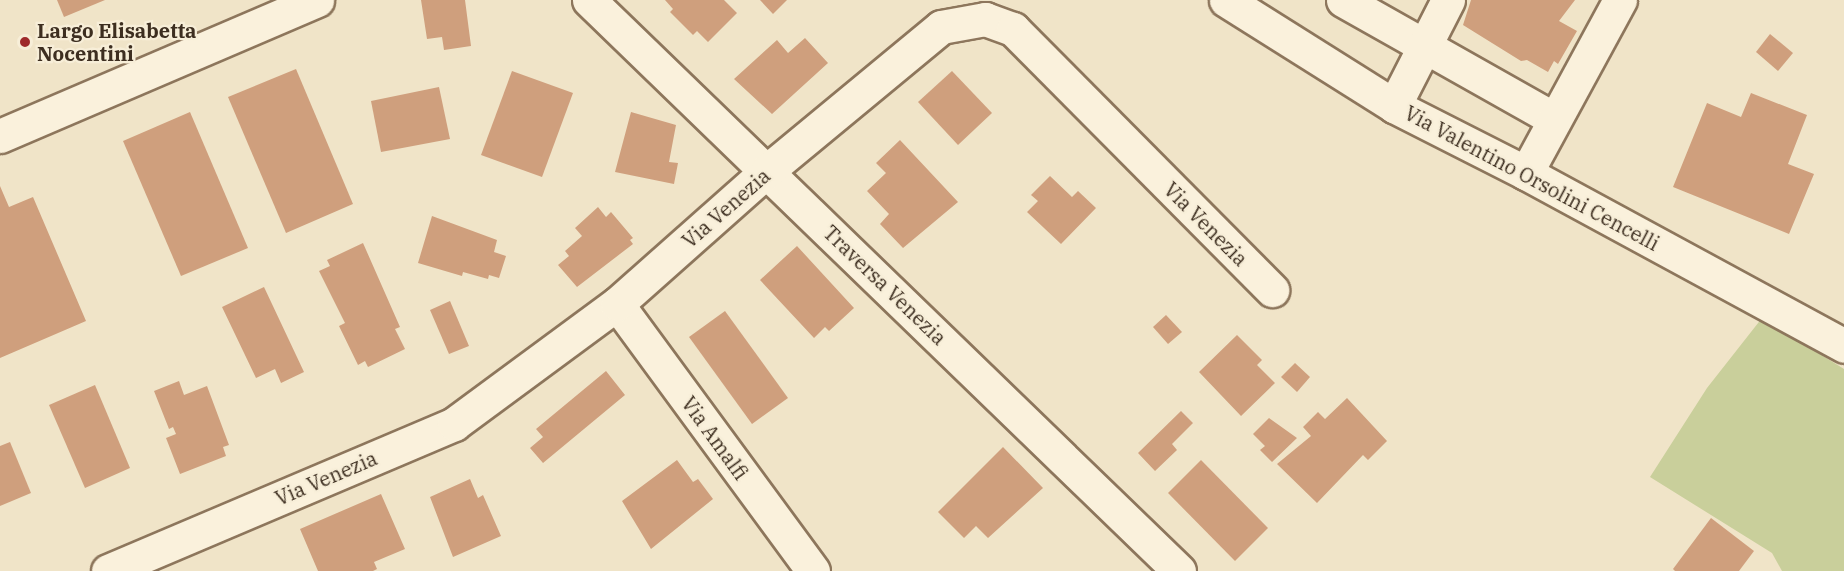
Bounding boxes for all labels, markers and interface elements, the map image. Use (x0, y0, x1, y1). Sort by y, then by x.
place label: Largo Elisabetta Nocentini (37, 19, 197, 66)
marker: Largo Elisabetta Nocentini (18, 35, 32, 49)
street label: Via Valentino Orsolini Cencelli (1401, 101, 1663, 255)
street label: Via Venezia (677, 163, 775, 253)
street label: Via Venezia (1159, 177, 1253, 271)
street label: Traversa Venezia (819, 220, 951, 350)
street label: Via Amalfi (677, 392, 753, 484)
street label: Via Venezia (271, 446, 381, 510)

